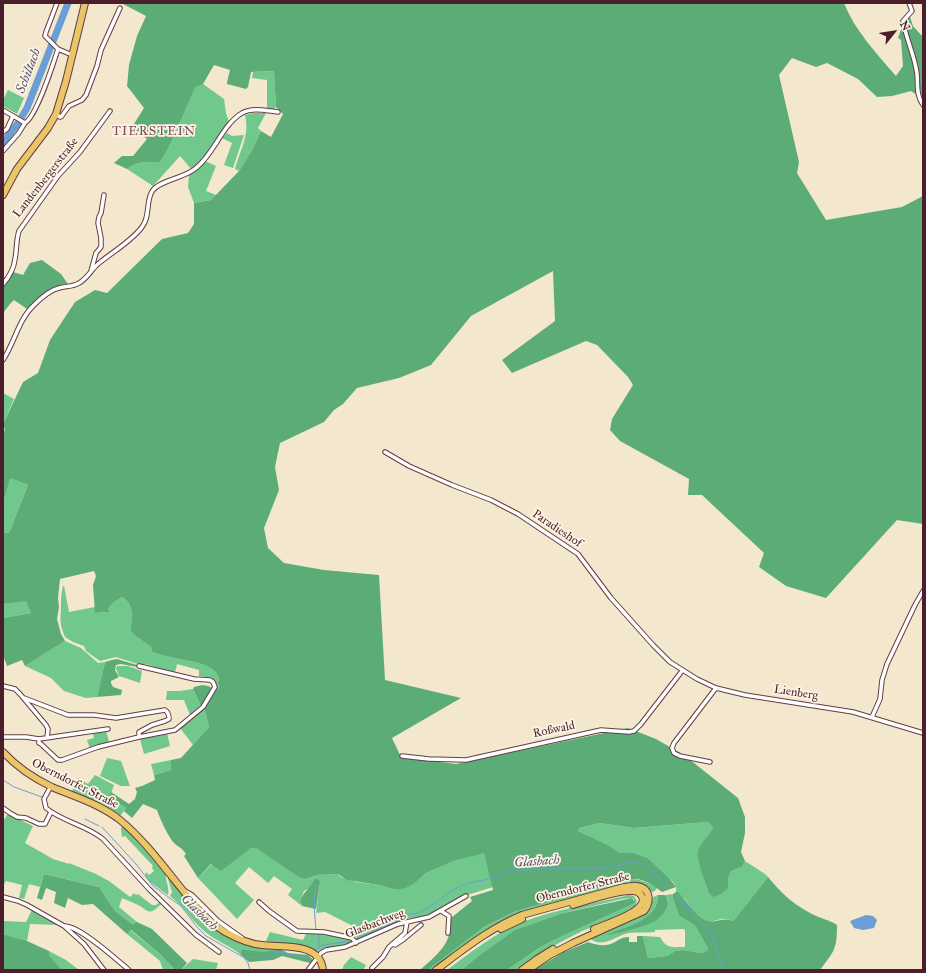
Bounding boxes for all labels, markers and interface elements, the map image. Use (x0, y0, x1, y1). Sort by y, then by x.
north arrow (874, 12, 914, 52)
text: N (897, 18, 913, 33)
water label: Schiltach (13, 46, 45, 96)
district label: TIERSTEIN (112, 124, 196, 140)
street label: Landenbergerstraße (10, 135, 82, 221)
street label: Paradieshof (529, 507, 585, 551)
street label: Lienberg (773, 682, 819, 704)
street label: Roßwald (532, 719, 576, 741)
street label: Oberndorfer Straße (29, 756, 121, 812)
water label: Glasbach (514, 853, 560, 871)
street label: Oberndorfer Straße (535, 869, 631, 907)
water label: Glasbach (177, 892, 221, 934)
street label: Glasbachweg (343, 906, 407, 942)

